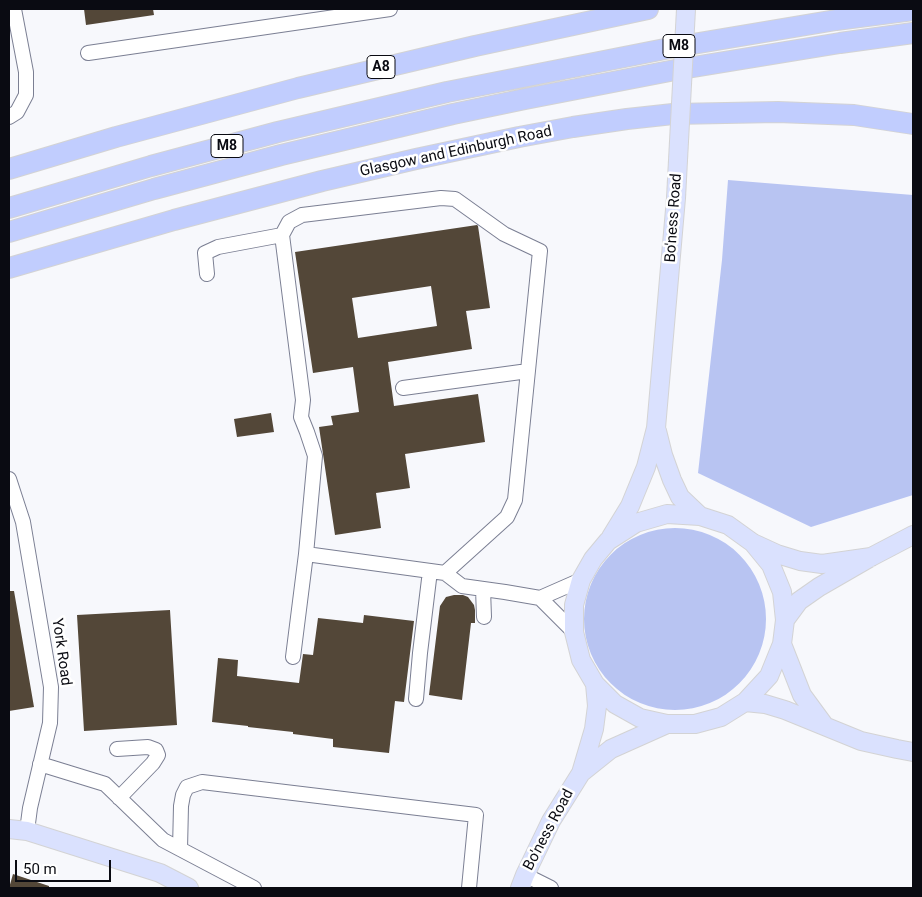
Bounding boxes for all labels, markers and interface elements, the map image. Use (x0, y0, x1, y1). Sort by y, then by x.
road number: M8 (663, 34, 695, 58)
road number: A8 (367, 56, 395, 78)
street label: Glasgow and Edinburgh Road (358, 123, 554, 181)
road number: M8 (211, 134, 243, 158)
street label: Bo'ness Road (662, 173, 686, 263)
street label: York Road (47, 617, 75, 687)
street label: Bo'ness Road (520, 786, 578, 874)
scale bar (18, 850, 114, 882)
text: 50 m (23, 860, 57, 878)

